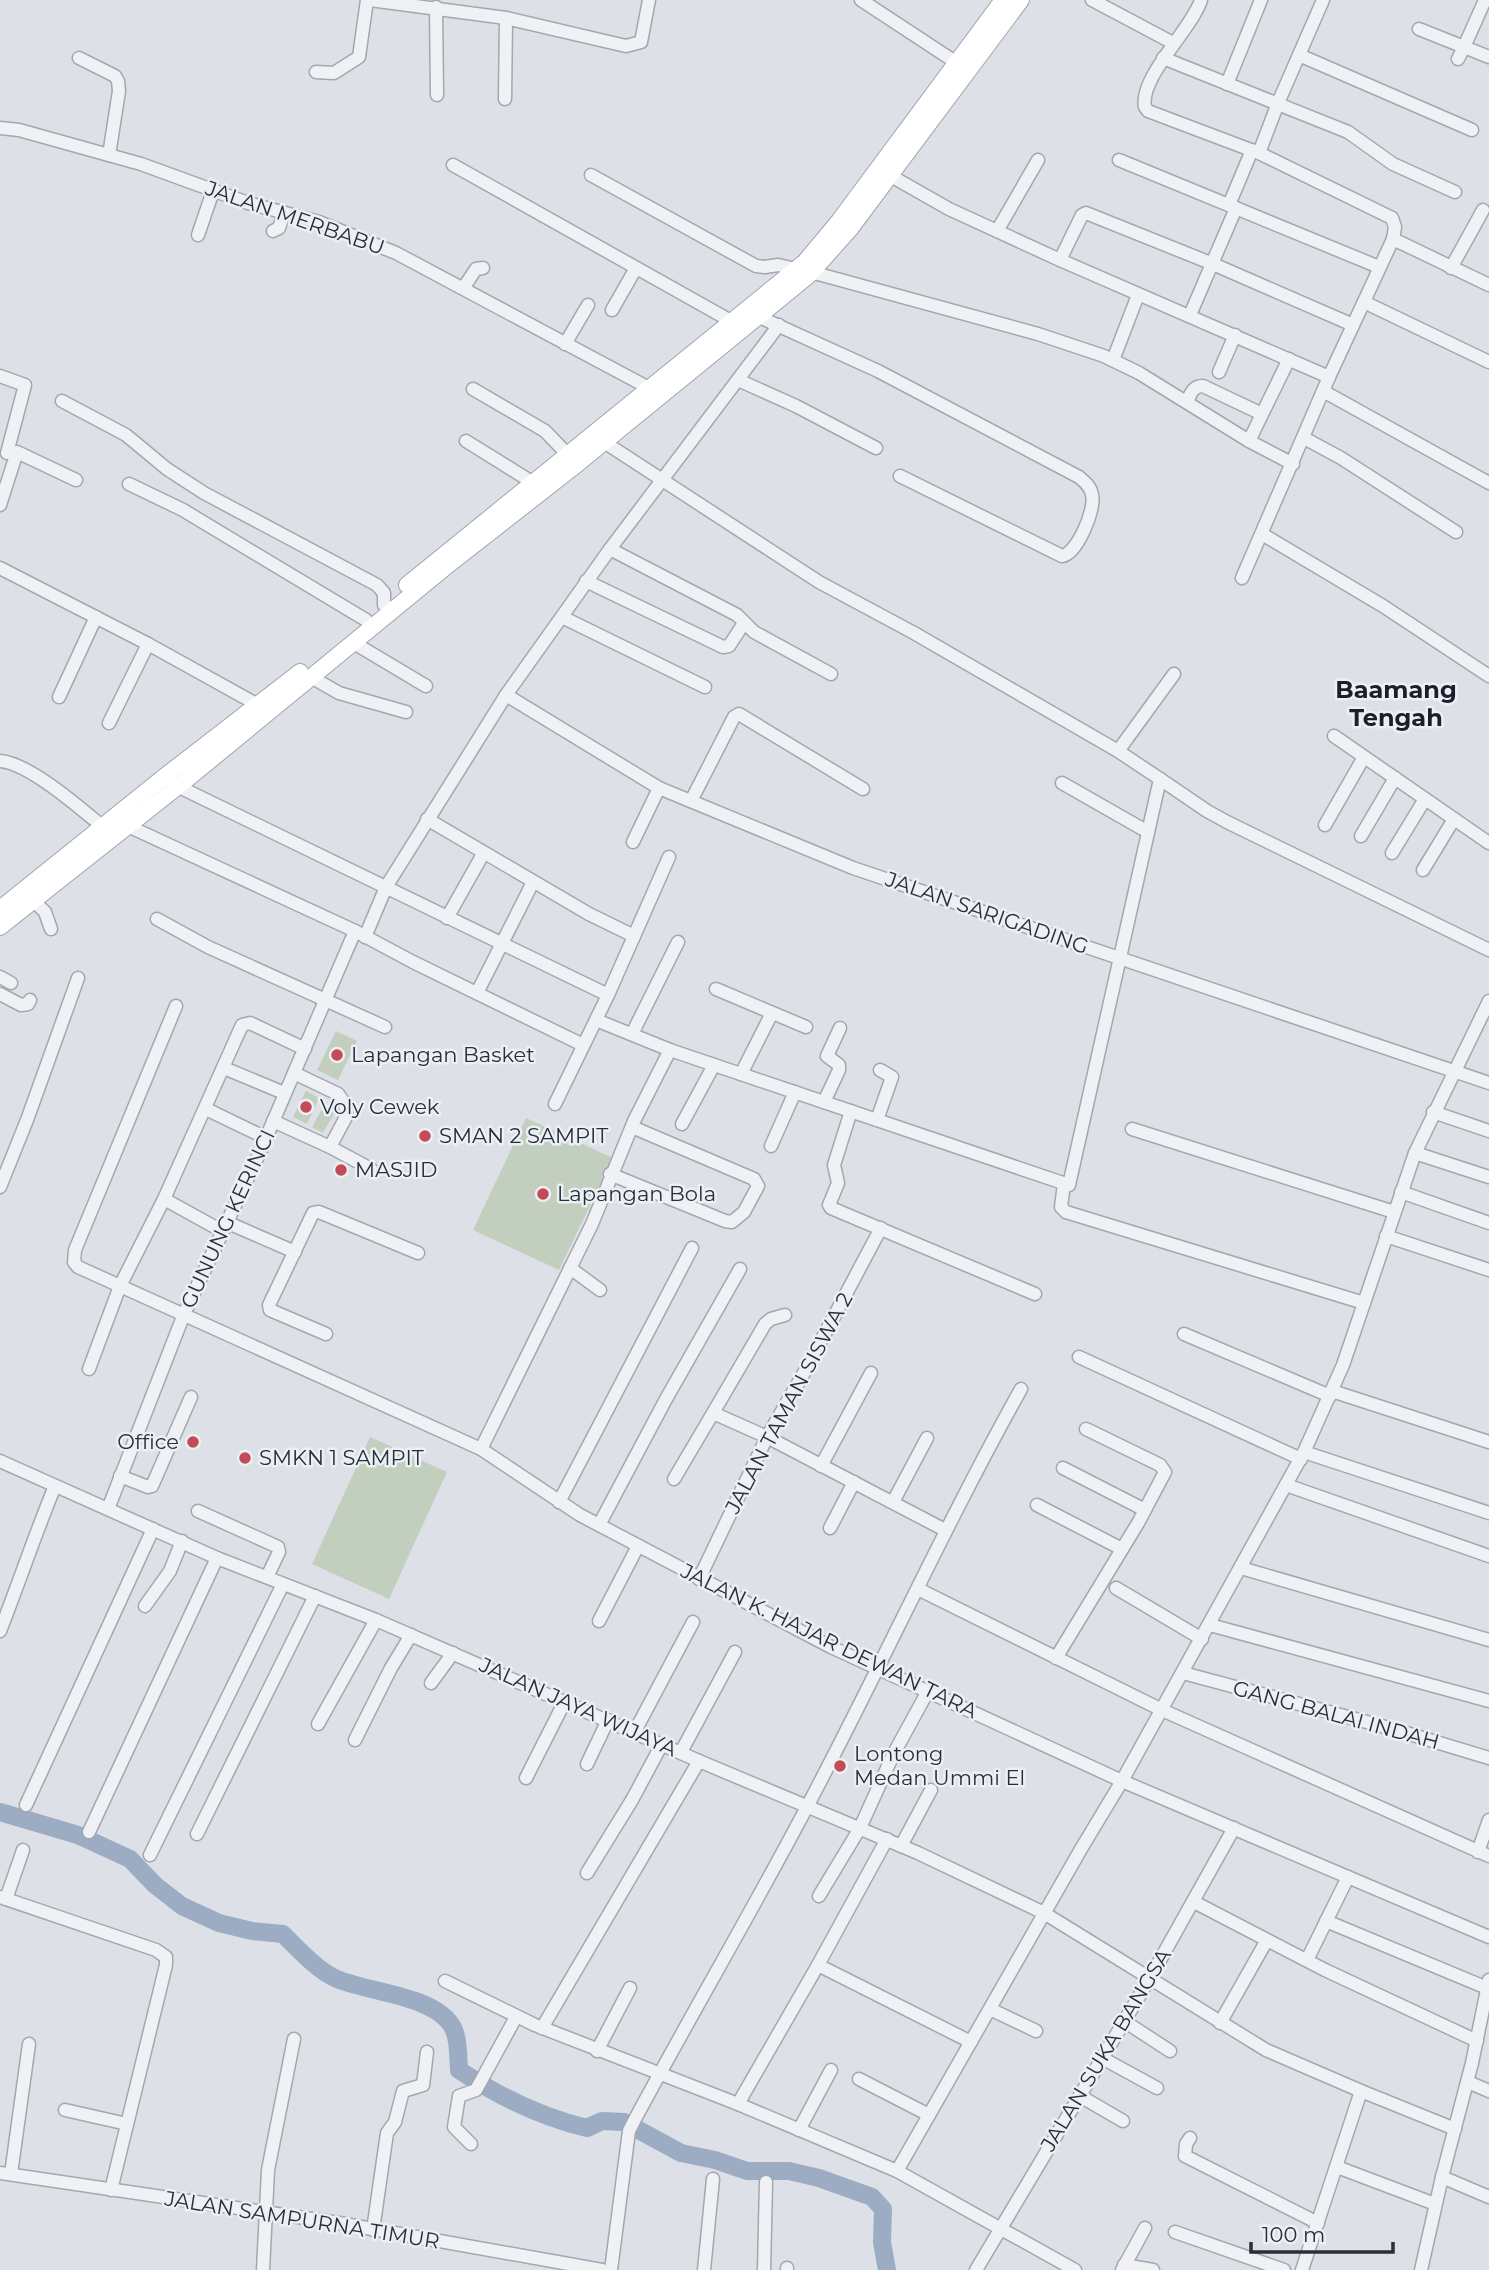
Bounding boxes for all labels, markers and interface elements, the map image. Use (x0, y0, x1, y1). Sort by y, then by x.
street label: JALAN MERBABU (201, 175, 388, 260)
district label: Baamang Tengah (1335, 675, 1457, 732)
street label: JALAN SARIGADING (881, 866, 1092, 959)
place label: Lapangan Basket (351, 1042, 535, 1067)
marker: Lapangan Basket (329, 1047, 345, 1063)
place label: Voly Cewek (320, 1094, 440, 1119)
marker: Voly Cewek (298, 1099, 314, 1115)
place label: SMAN 2 SAMPIT (439, 1123, 608, 1148)
street label: GUNUNG KERINCI (175, 1126, 280, 1312)
marker: SMAN 2 SAMPIT (417, 1128, 433, 1144)
place label: MASJID (355, 1157, 437, 1182)
marker: MASJID (333, 1162, 349, 1178)
place label: Lapangan Bola (557, 1181, 716, 1206)
marker: Lapangan Bola (535, 1186, 551, 1202)
street label: JALAN TAMAN SISWA 2 (719, 1288, 858, 1518)
place label: Office (117, 1429, 179, 1454)
marker: Office (185, 1434, 201, 1450)
place label: SMKN 1 SAMPIT (259, 1445, 424, 1470)
marker: SMKN 1 SAMPIT (237, 1450, 253, 1466)
street label: JALAN K. HAJAR DEWAN TARA (676, 1557, 982, 1724)
street label: JALAN JAYA WIJAYA (475, 1651, 682, 1762)
street label: GANG BALAI INDAH (1230, 1675, 1442, 1754)
place label: Lontong Medan Ummi El (854, 1741, 1025, 1790)
marker: Lontong Medan Ummi El (832, 1758, 848, 1774)
street label: JALAN SUKA BANGSA (1035, 1943, 1176, 2156)
street label: JALAN SAMPURNA TIMUR (162, 2185, 441, 2254)
scale bar (1251, 2210, 1393, 2254)
text: 100 m (1262, 2222, 1325, 2247)

